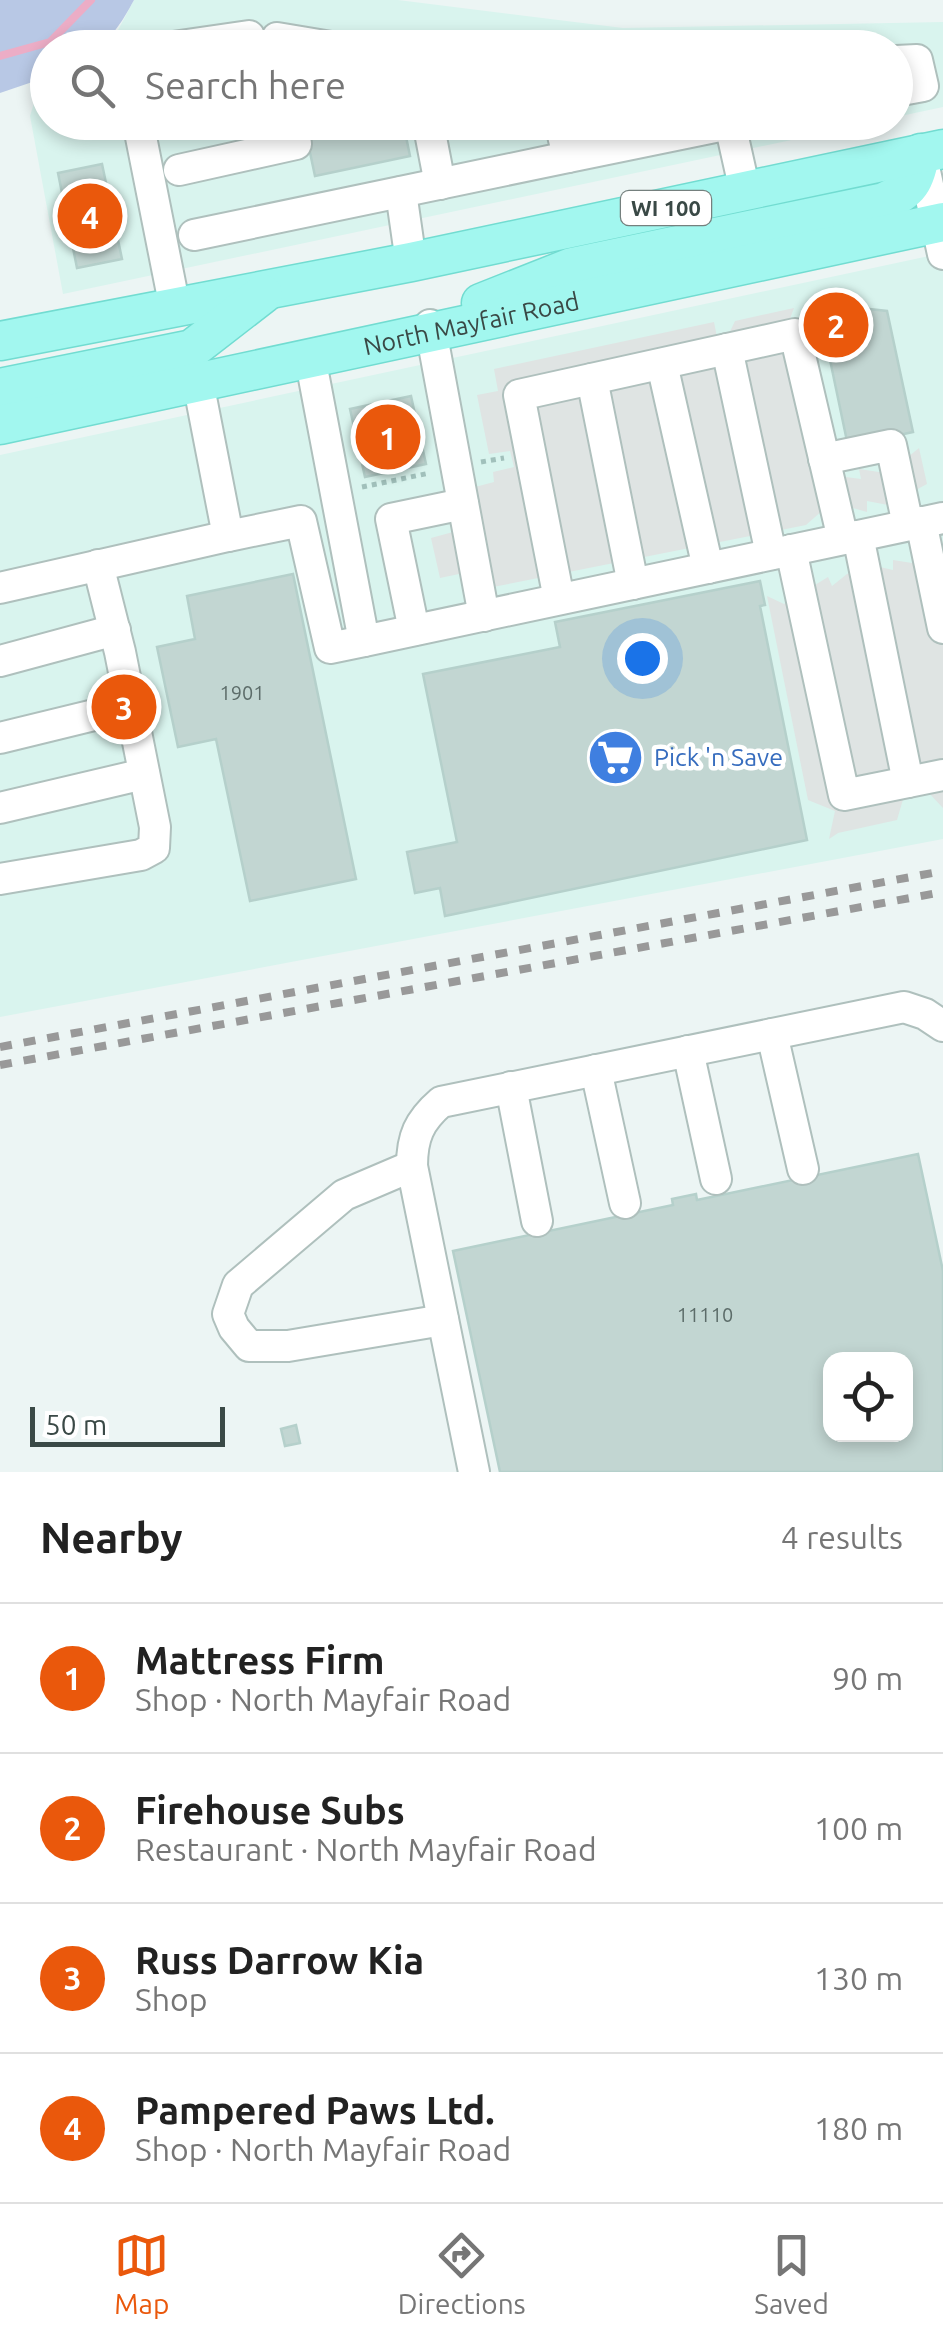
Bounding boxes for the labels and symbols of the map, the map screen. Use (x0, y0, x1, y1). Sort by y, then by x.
pin: 4 (58, 178, 122, 254)
road number: WI 100 (621, 191, 711, 225)
street label: North Mayfair Road (361, 287, 582, 360)
pin: 2 (804, 288, 868, 362)
pin: 1 (356, 400, 420, 474)
your location (617, 633, 668, 684)
pin: 3 (92, 670, 156, 744)
house number: 1901 (219, 681, 265, 704)
supermarket icon: Pick 'n Save (585, 727, 645, 787)
place label: Pick 'n Save (654, 743, 783, 771)
house number: 11110 (677, 1303, 733, 1326)
scale bar (30, 1402, 225, 1446)

